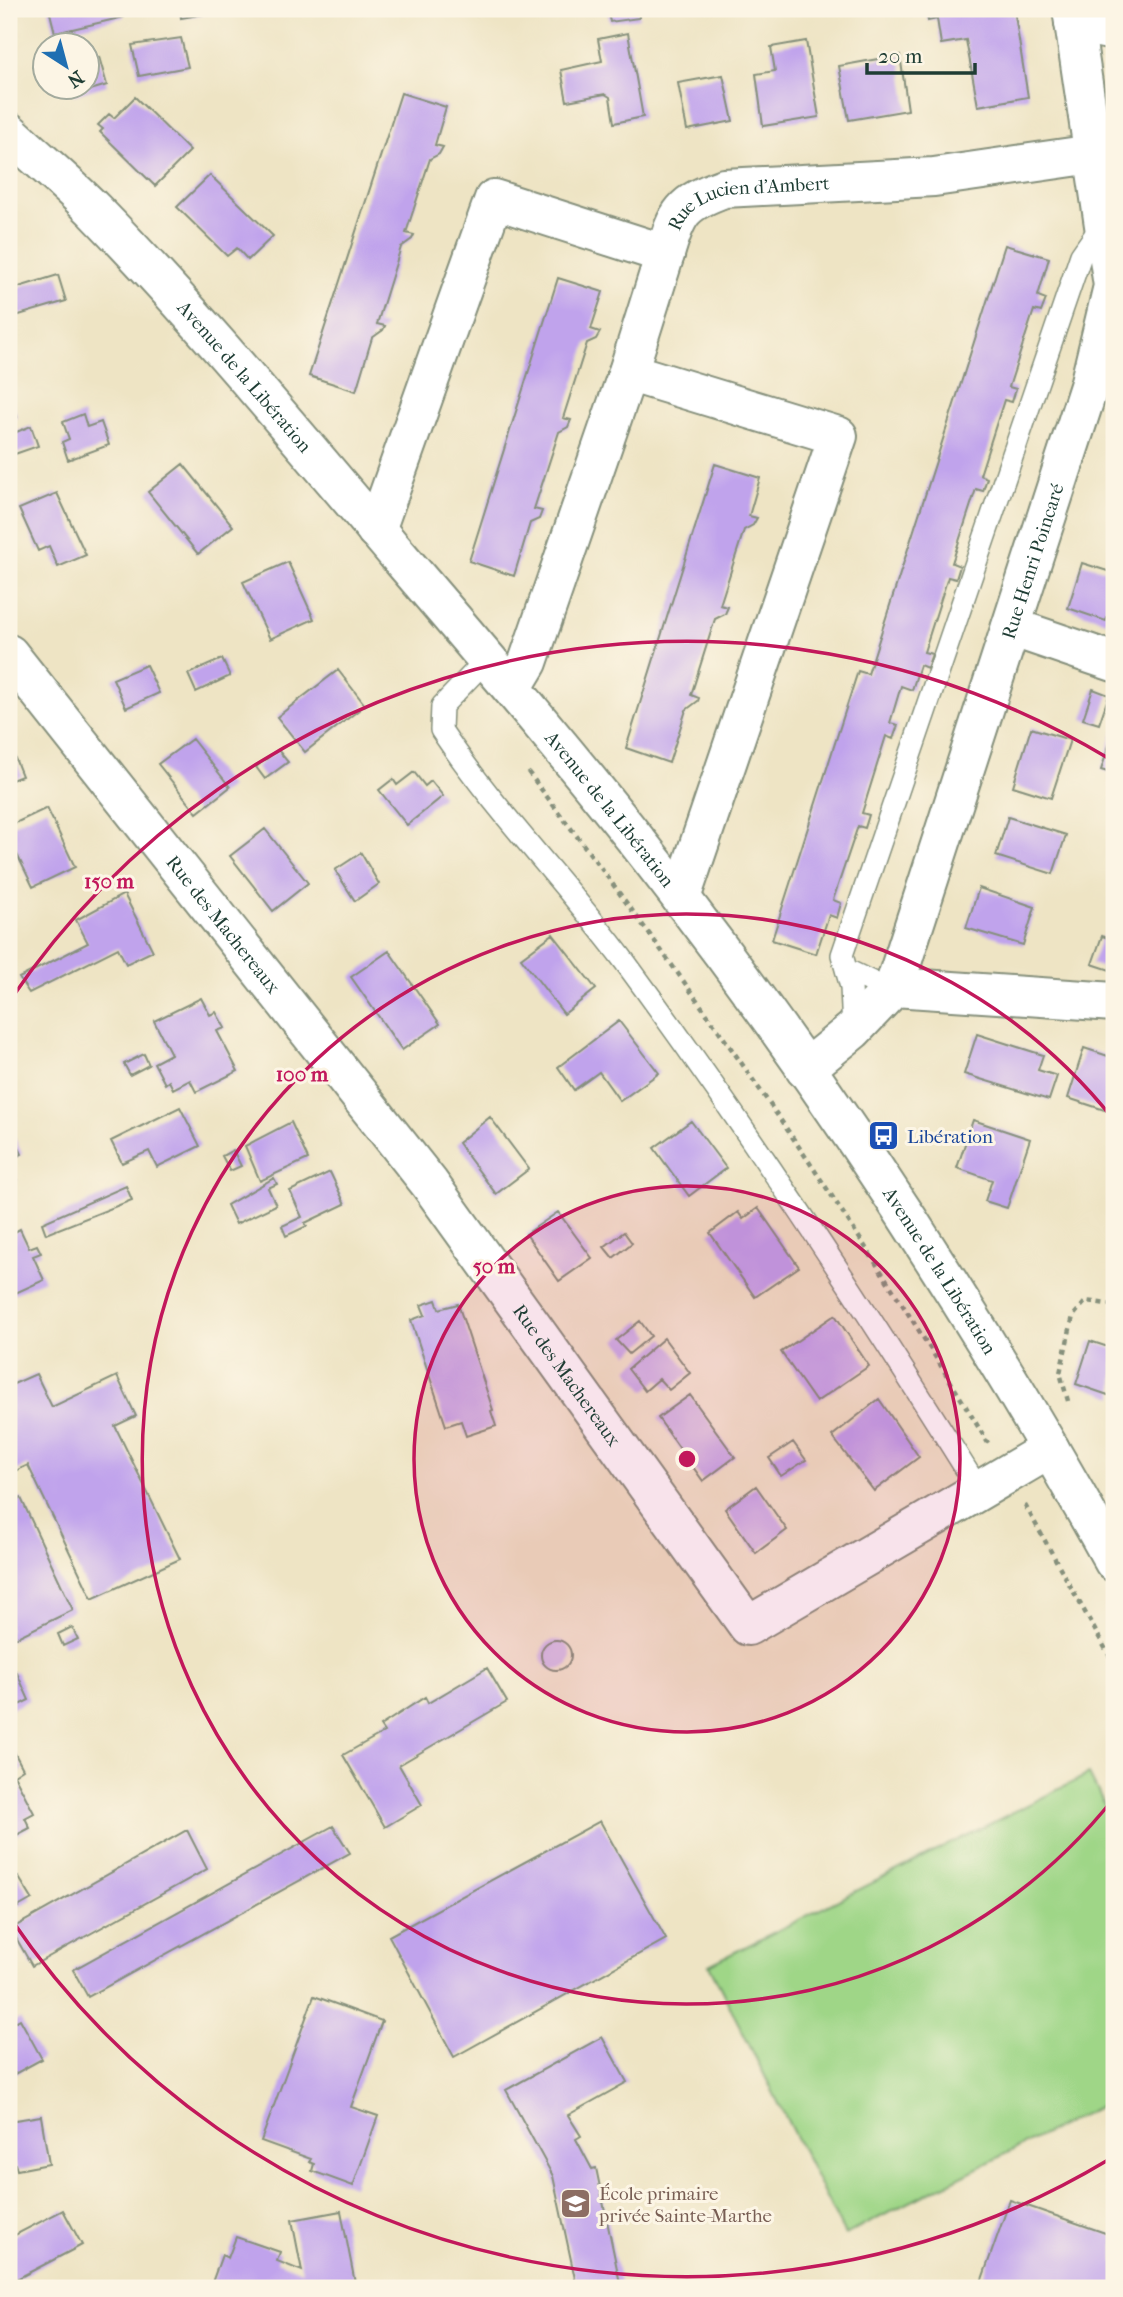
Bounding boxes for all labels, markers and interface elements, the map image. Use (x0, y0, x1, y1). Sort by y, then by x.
north arrow (32, 32, 102, 102)
scale bar (867, 32, 976, 76)
text: 20 m (878, 44, 923, 68)
text: N (63, 66, 88, 92)
street label: Rue Lucien d'Ambert (664, 172, 830, 234)
street label: Avenue de la Libération (172, 296, 316, 457)
street label: Rue Henri Poincaré (998, 481, 1069, 642)
street label: Avenue de la Libération (540, 726, 678, 892)
street label: Rue des Machereaux (161, 851, 284, 998)
text: 150 m (84, 869, 135, 893)
text: 100 m (276, 1062, 329, 1086)
bus stop icon: Libération (867, 1119, 901, 1153)
place label: Libération (907, 1126, 993, 1148)
street label: Avenue de la Libération (878, 1183, 1000, 1358)
text: 50 m (473, 1254, 516, 1278)
street label: Rue des Machereaux (508, 1300, 625, 1451)
centre of rings (675, 1447, 699, 1471)
place label: École primaire privée Sainte-Marthe (598, 2183, 772, 2227)
school or university icon: École primaire privée Sainte-Marthe (559, 2187, 593, 2221)

